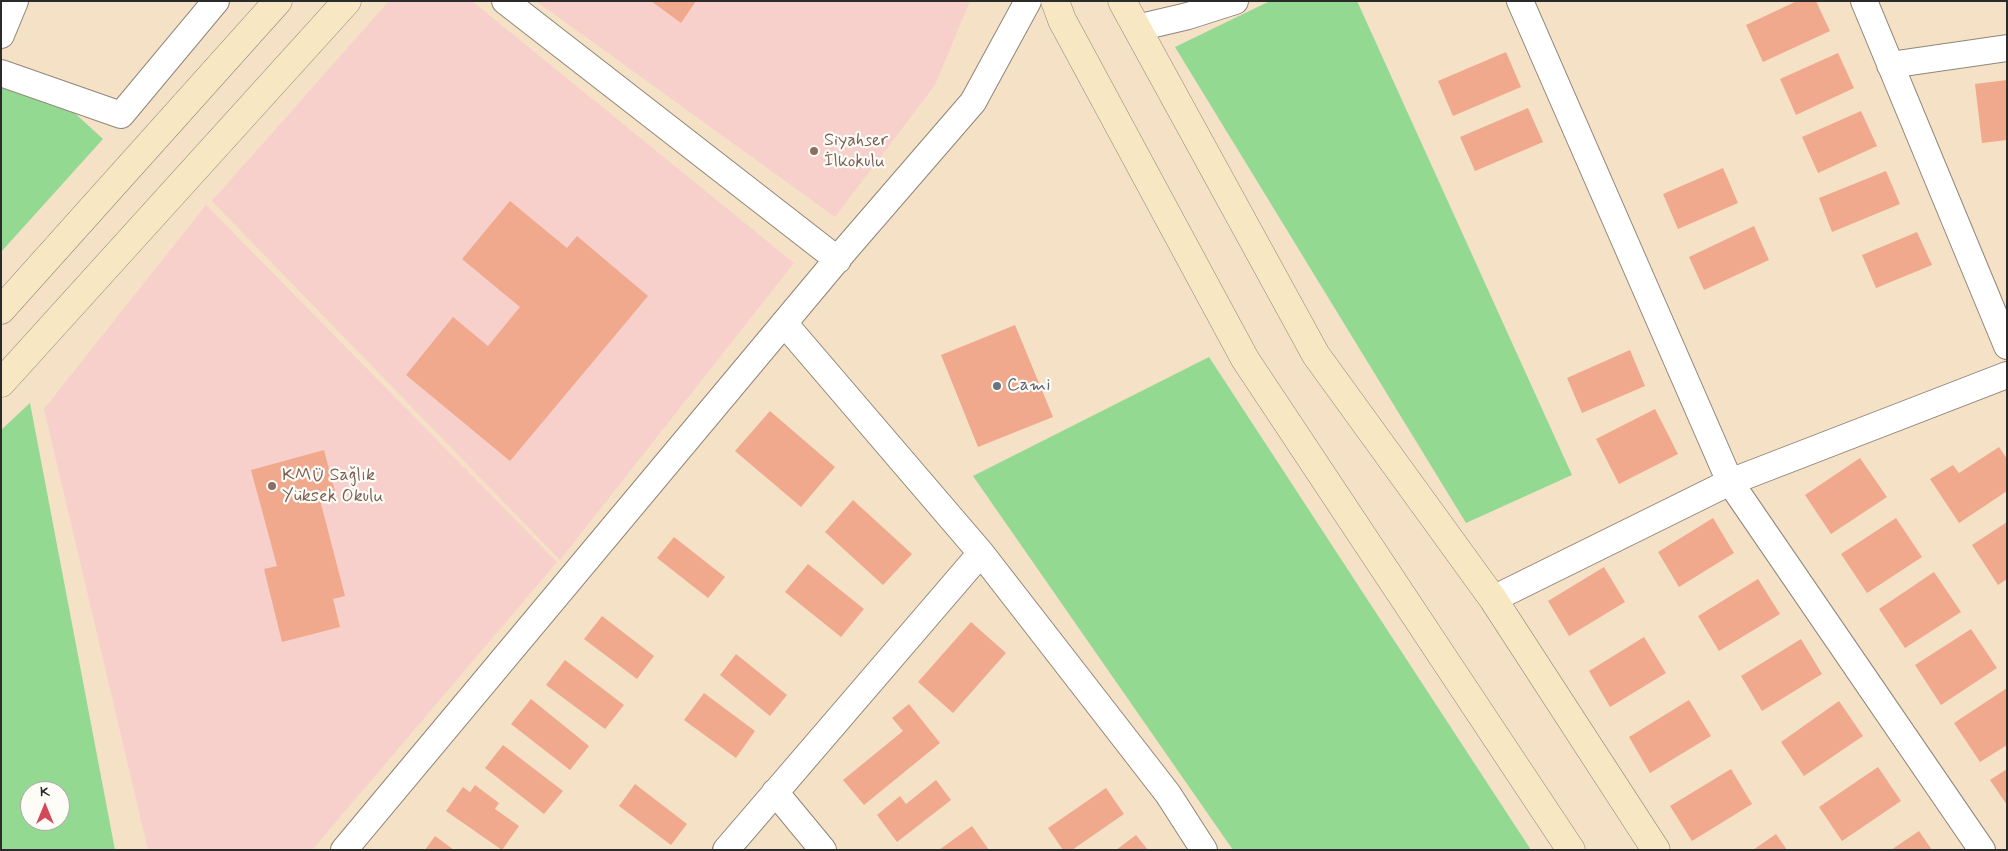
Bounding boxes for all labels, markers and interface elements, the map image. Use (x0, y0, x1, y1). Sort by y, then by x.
place label: Siyahser İlkokulu (824, 130, 888, 172)
marker: Siyahser İlkokulu (808, 145, 820, 157)
place label: Cami (1007, 375, 1050, 397)
marker: Cami (991, 380, 1003, 392)
place label: KMÜ Sağlık Yüksek Okulu (282, 465, 383, 508)
marker: KMÜ Sağlık Yüksek Okulu (266, 480, 278, 492)
north arrow (20, 781, 70, 831)
text: K (40, 783, 50, 801)

